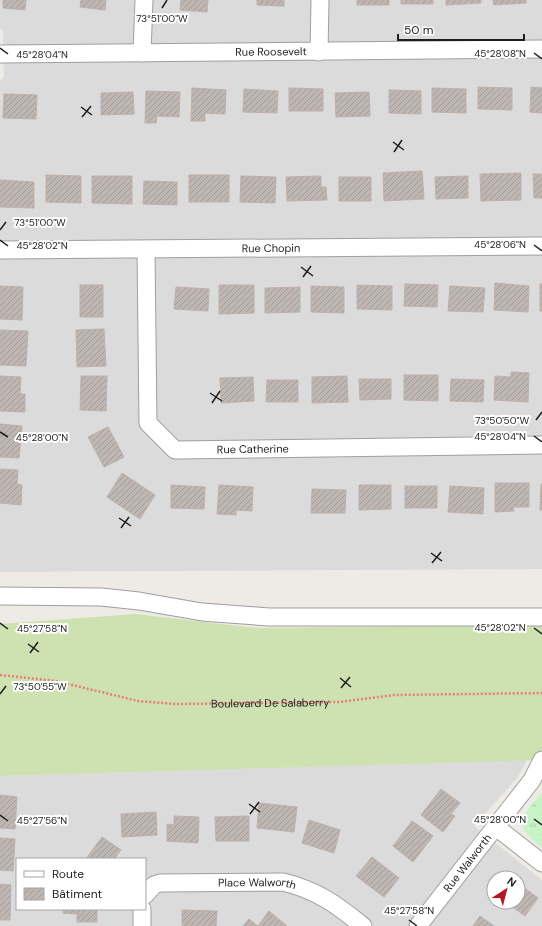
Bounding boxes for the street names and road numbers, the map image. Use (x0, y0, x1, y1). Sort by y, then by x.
street label: Rue Roosevelt (235, 44, 307, 59)
street label: Rue Chopin (242, 241, 300, 255)
street label: Rue Catherine (217, 441, 289, 456)
street label: Boulevard De Salaberry (211, 695, 329, 711)
street label: Rue Walworth (440, 831, 494, 895)
street label: Place Walworth (218, 875, 298, 892)

